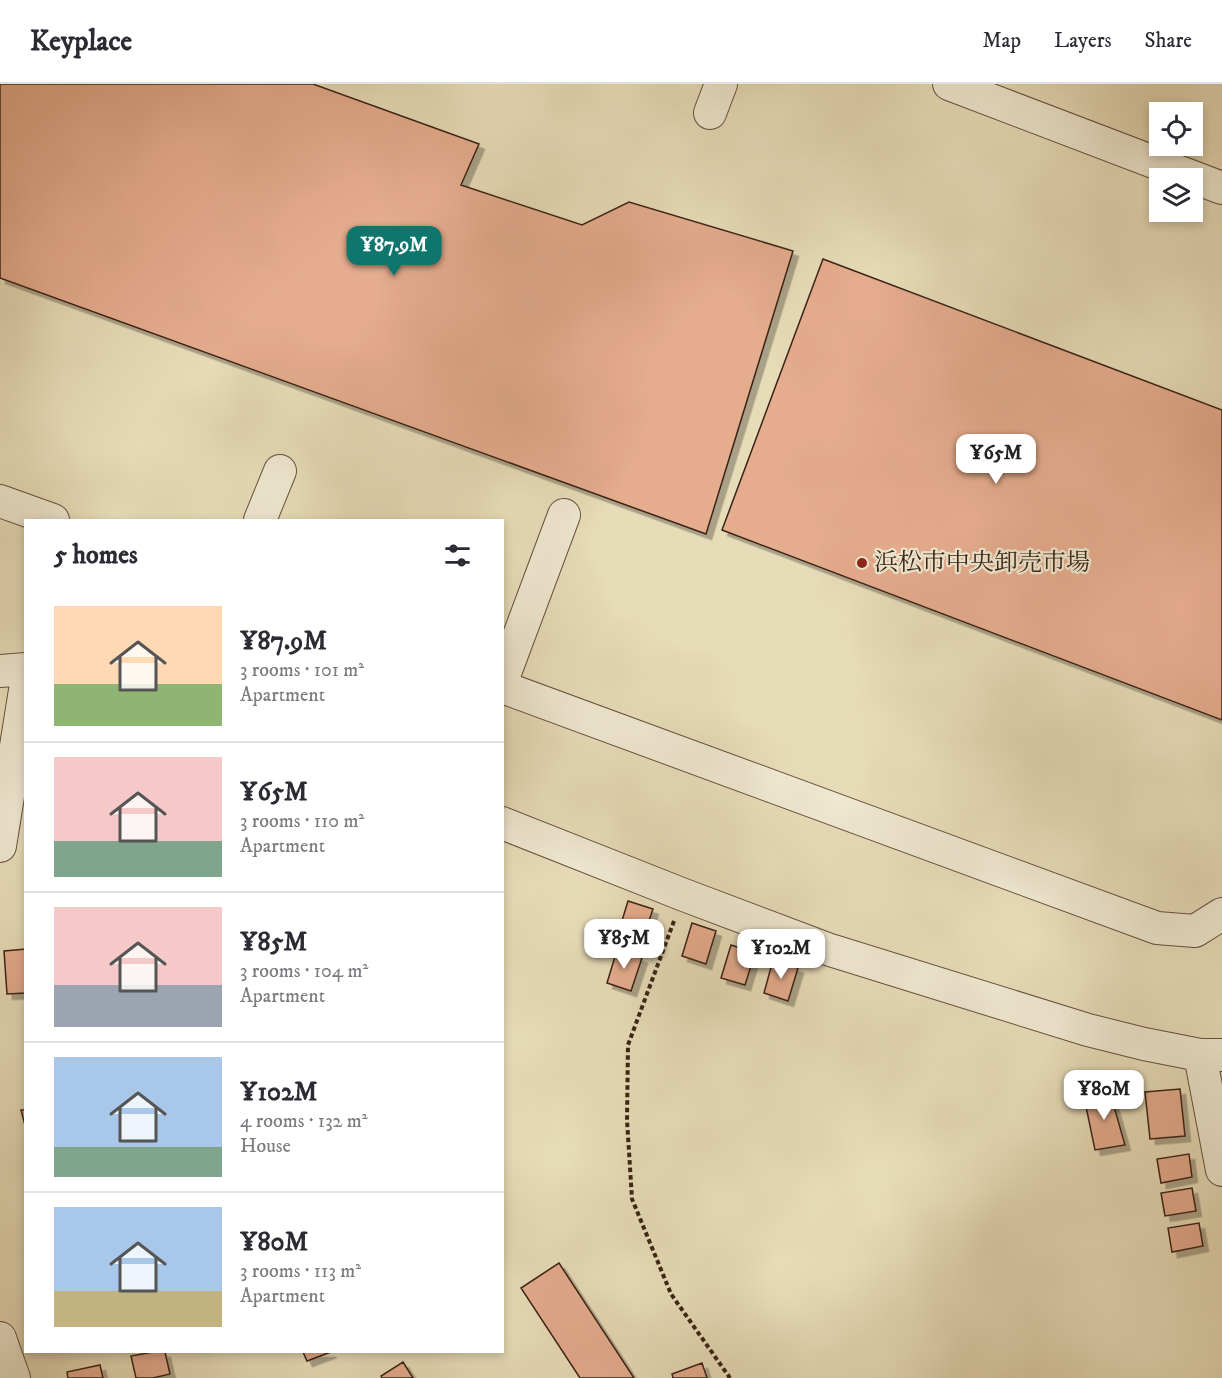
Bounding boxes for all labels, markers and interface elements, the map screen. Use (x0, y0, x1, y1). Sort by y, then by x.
text: Keyplace (30, 24, 132, 59)
text: Map (982, 28, 1021, 54)
text: Layers (1054, 28, 1112, 54)
text: Share (1145, 28, 1192, 54)
map controls (1149, 102, 1203, 222)
button: locate (1149, 102, 1203, 156)
button: layers (1149, 168, 1203, 222)
pin: ¥87.9M (345, 226, 443, 277)
text: ¥87.9M (361, 233, 427, 258)
pin: ¥65M (960, 434, 1032, 485)
text: ¥65M (970, 441, 1022, 466)
text: 5 homes (54, 539, 138, 572)
icon: filters (441, 539, 474, 572)
place label: 浜松市中央卸売市場 (874, 548, 1090, 578)
marker: 浜松市中央卸売市場 (855, 556, 869, 570)
text: ¥87.9M (240, 625, 327, 658)
icon: home (102, 630, 174, 702)
text: 3 rooms · 101 m² (240, 658, 364, 683)
text: Apartment (240, 683, 325, 708)
text: ¥65M (240, 776, 308, 809)
icon: home (102, 781, 174, 853)
text: 3 rooms · 110 m² (240, 809, 364, 834)
text: Apartment (240, 834, 325, 859)
pin: ¥85M (588, 919, 660, 970)
text: ¥85M (240, 926, 307, 959)
text: ¥85M (598, 926, 650, 951)
pin: ¥102M (739, 929, 823, 980)
icon: home (102, 931, 174, 1003)
text: ¥102M (751, 936, 811, 961)
text: 3 rooms · 104 m² (240, 959, 368, 984)
text: Apartment (240, 984, 325, 1009)
pin: ¥80M (1068, 1070, 1140, 1121)
text: ¥102M (240, 1076, 317, 1109)
text: ¥80M (1078, 1077, 1130, 1102)
icon: home (102, 1081, 174, 1153)
text: 4 rooms · 132 m² (240, 1109, 368, 1134)
text: House (240, 1134, 291, 1159)
text: ¥80M (240, 1226, 308, 1259)
icon: home (102, 1231, 174, 1303)
text: 3 rooms · 113 m² (240, 1259, 361, 1284)
text: Apartment (240, 1284, 325, 1309)

